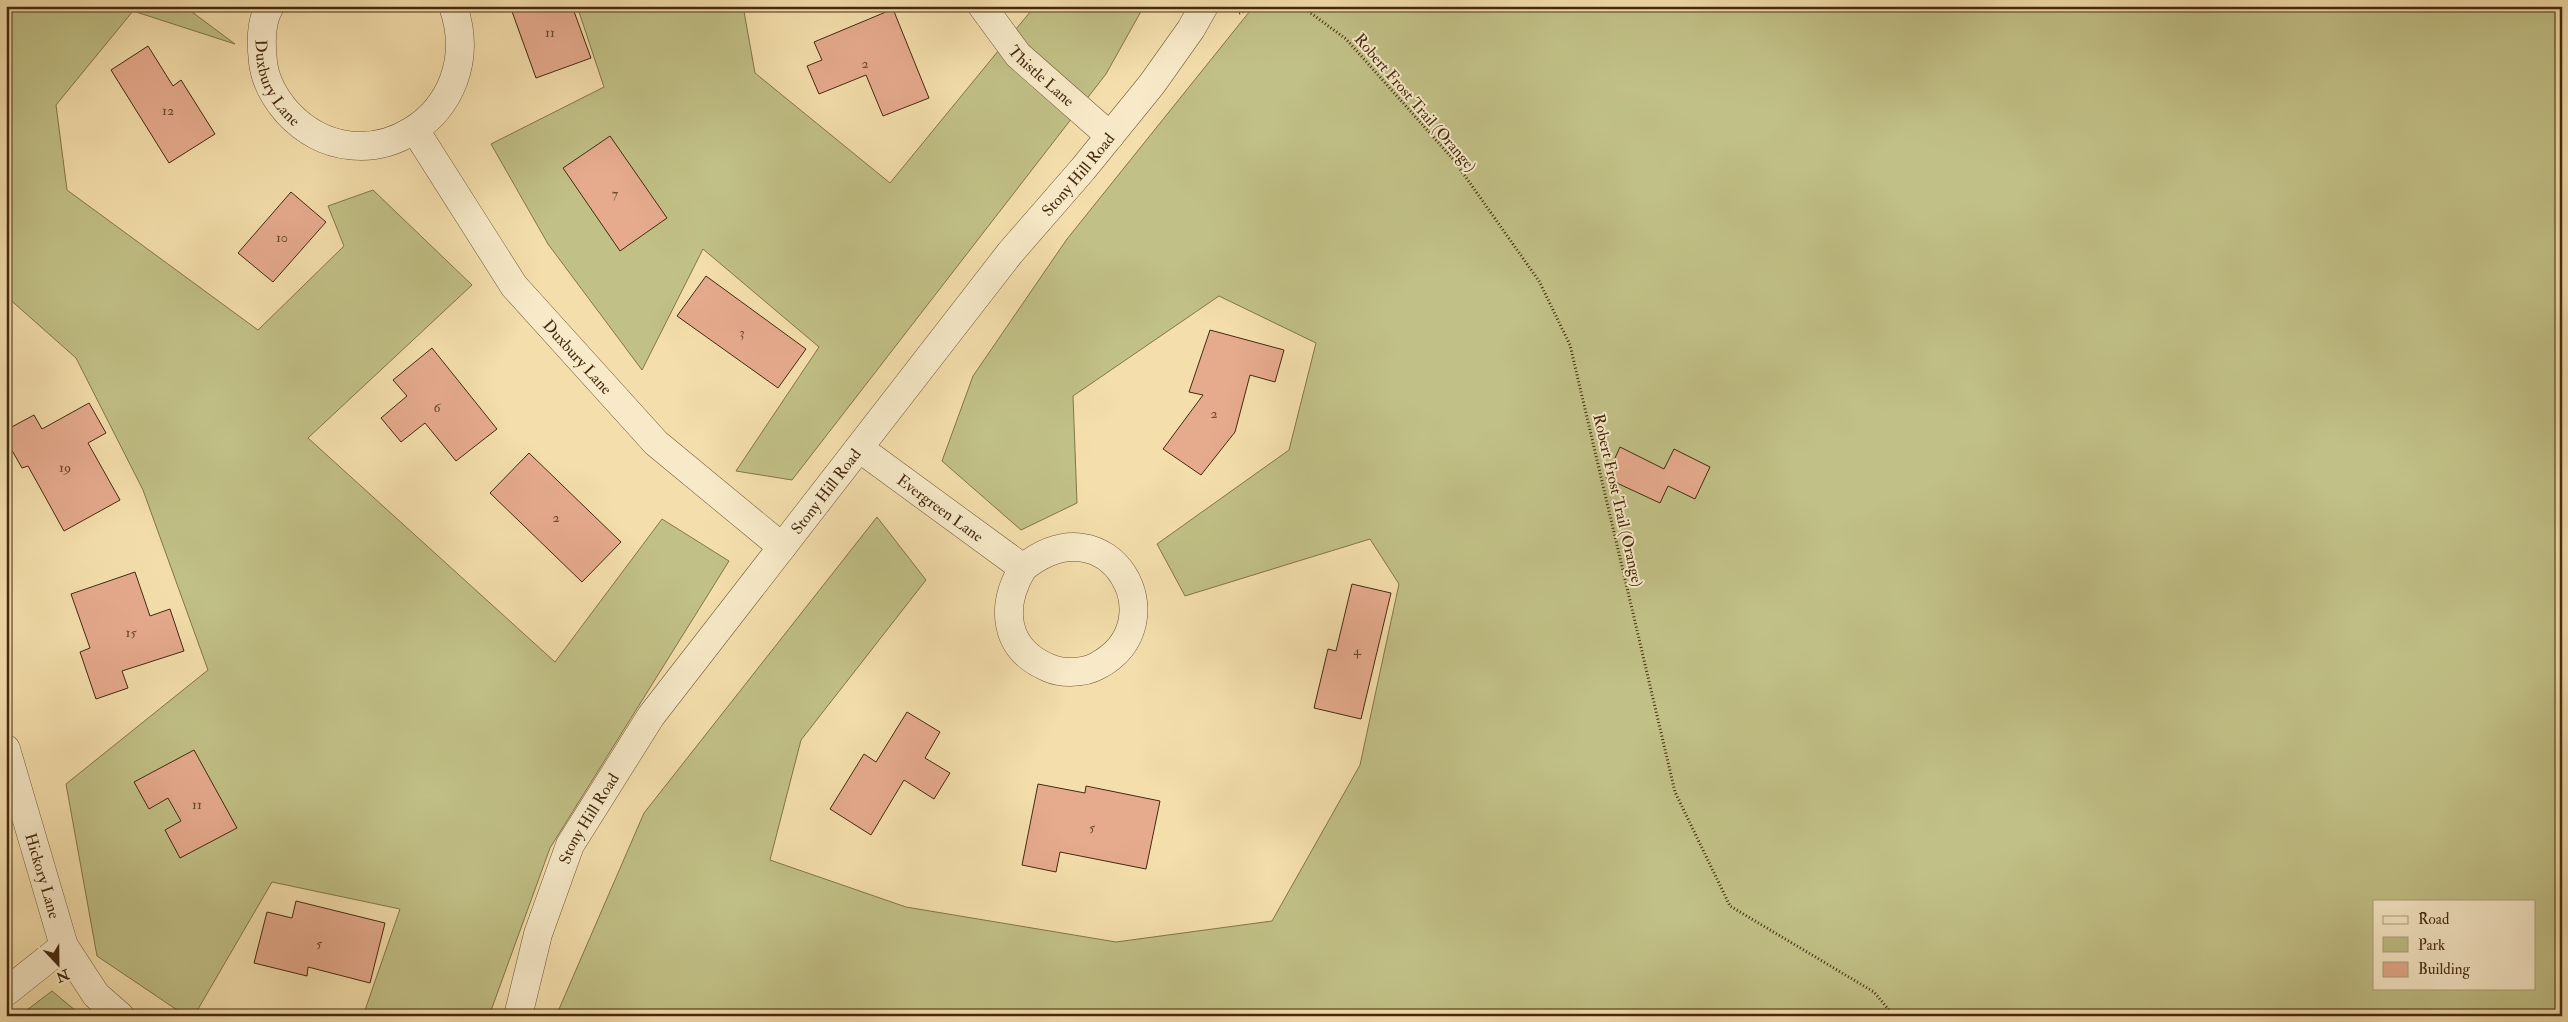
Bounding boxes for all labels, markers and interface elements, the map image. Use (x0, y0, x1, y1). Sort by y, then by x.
house number: 11 (545, 24, 555, 41)
street label: Robert Frost Trail (Orange) (1350, 29, 1481, 176)
street label: Duxbury Lane (251, 39, 304, 131)
street label: Thistle Lane (1003, 42, 1079, 111)
house number: 2 (861, 55, 869, 72)
house number: 12 (162, 102, 174, 119)
street label: Stony Hill Road (1038, 129, 1119, 221)
house number: 7 (612, 185, 619, 202)
house number: 10 (276, 229, 288, 246)
street label: Duxbury Lane (538, 316, 616, 399)
house number: 3 (739, 324, 745, 341)
house number: 6 (433, 399, 441, 416)
house number: 2 (1210, 405, 1218, 422)
street label: Robert Frost Trail (Orange) (1588, 412, 1648, 589)
street label: Stony Hill Road (787, 445, 866, 538)
house number: 19 (59, 459, 71, 476)
street label: Evergreen Lane (893, 470, 987, 547)
house number: 2 (552, 509, 560, 526)
house number: 15 (125, 624, 137, 641)
house number: 4 (1353, 642, 1362, 659)
street label: Stony Hill Road (555, 770, 624, 867)
house number: 11 (192, 796, 202, 813)
house number: 5 (1089, 819, 1096, 836)
street label: Hickory Lane (20, 831, 64, 921)
legend (2373, 900, 2536, 990)
text: Road (2418, 910, 2450, 929)
house number: 5 (316, 935, 323, 952)
text: Park (2418, 936, 2445, 955)
north arrow (32, 940, 82, 990)
text: Building (2418, 960, 2470, 979)
text: N (53, 965, 73, 986)

